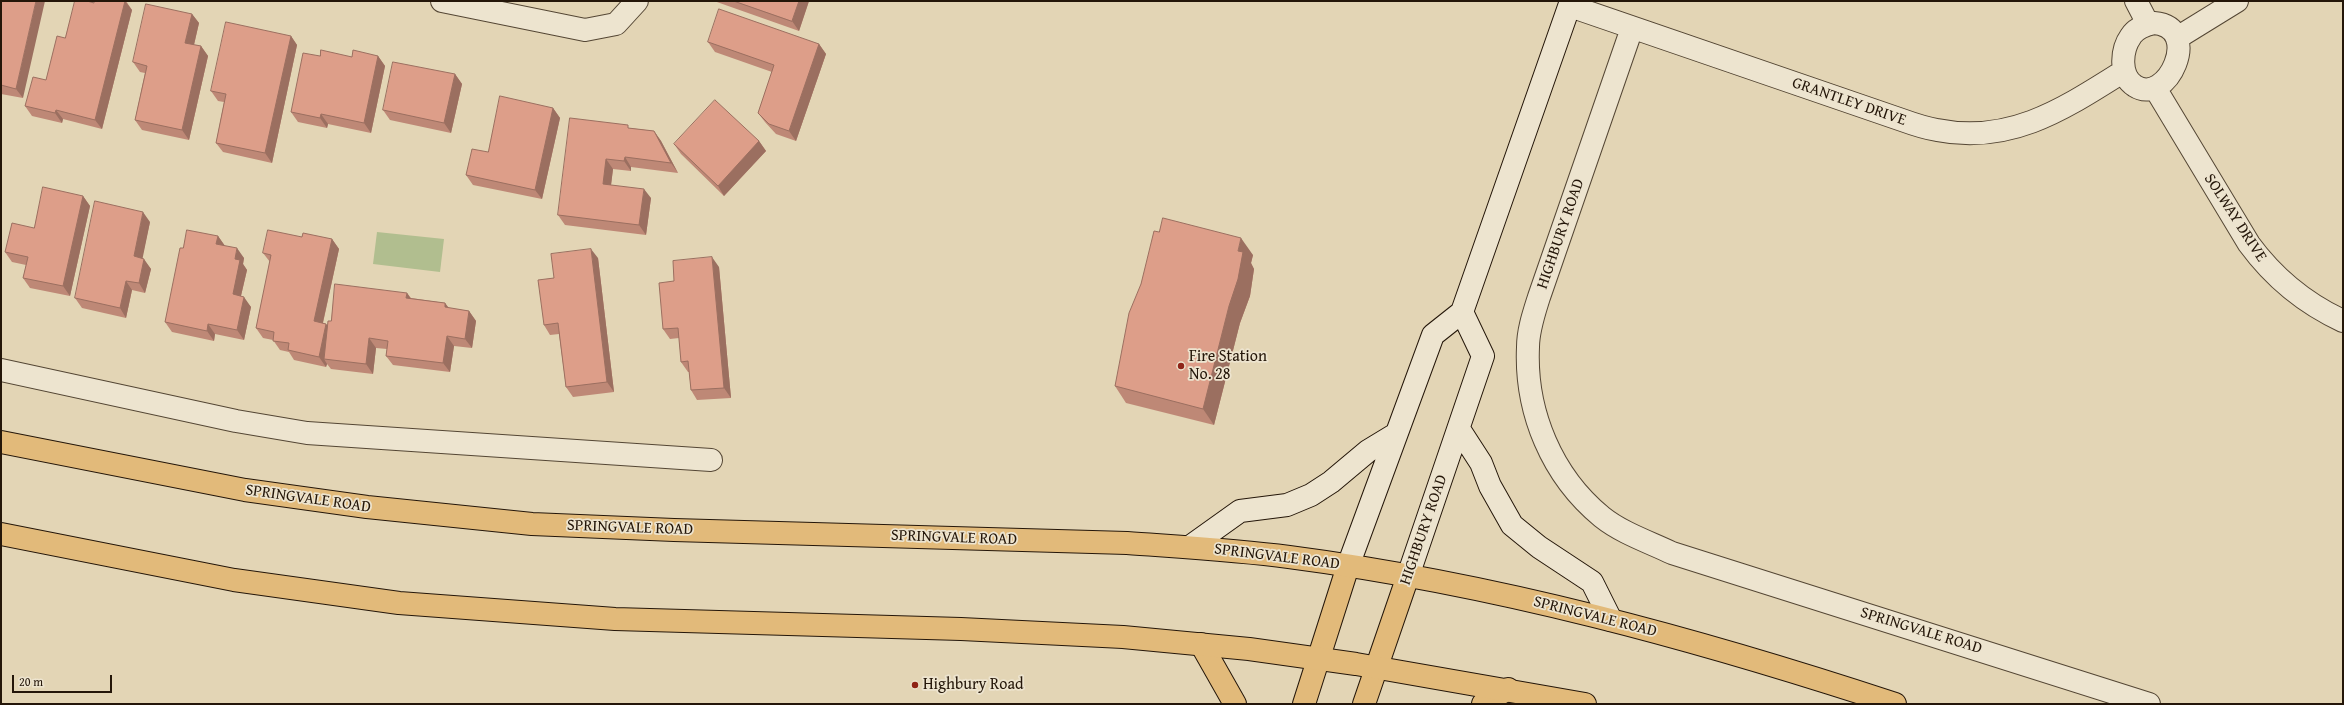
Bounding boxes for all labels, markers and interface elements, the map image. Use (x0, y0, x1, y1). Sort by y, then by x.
street label: GRANTLEY DRIVE (1790, 74, 1908, 130)
street label: SOLWAY DRIVE (2199, 170, 2271, 266)
street label: HIGHBURY ROAD (1533, 176, 1589, 292)
place label: Fire Station No. 28 (1189, 347, 1267, 385)
marker: Fire Station No. 28 (1176, 361, 1186, 371)
street label: HIGHBURY ROAD (1396, 472, 1452, 588)
street label: SPRINGVALE ROAD (244, 481, 372, 517)
street label: SPRINGVALE ROAD (567, 516, 693, 540)
street label: SPRINGVALE ROAD (891, 526, 1017, 550)
street label: SPRINGVALE ROAD (1213, 540, 1341, 574)
street label: SPRINGVALE ROAD (1531, 592, 1659, 642)
street label: SPRINGVALE ROAD (1858, 603, 1984, 659)
scale bar (14, 667, 114, 693)
text: 20 m (19, 673, 43, 690)
place label: Highbury Road (923, 675, 1024, 695)
marker: Highbury Road (910, 680, 920, 690)

